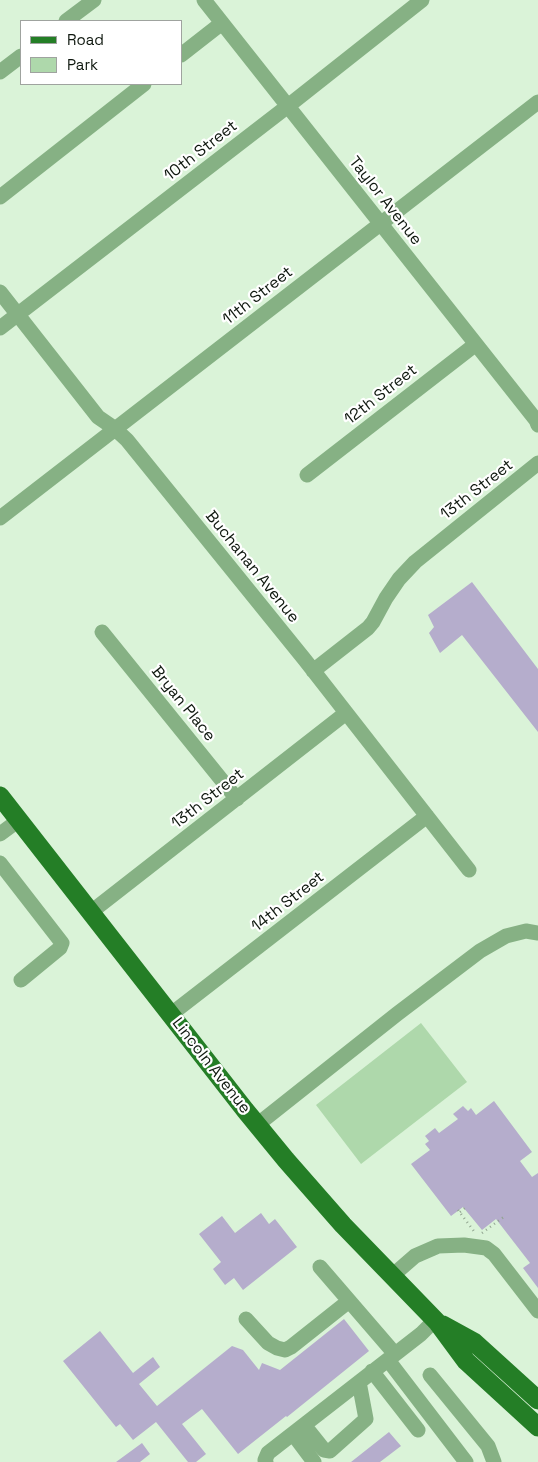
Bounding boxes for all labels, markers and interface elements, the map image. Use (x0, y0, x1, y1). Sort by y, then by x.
legend (20, 20, 182, 85)
text: Road (67, 30, 104, 49)
text: Park (67, 55, 98, 74)
street label: 10th Street (161, 117, 241, 185)
street label: Taylor Avenue (344, 153, 426, 249)
street label: 11th Street (219, 263, 297, 329)
street label: 12th Street (341, 361, 421, 429)
street label: 13th Street (437, 456, 517, 524)
street label: Buchanan Avenue (201, 507, 303, 627)
street label: Bryan Place (147, 663, 219, 745)
street label: 13th Street (168, 765, 248, 833)
street label: 14th Street (248, 868, 328, 936)
street label: Lincoln Avenue (168, 1014, 254, 1118)

